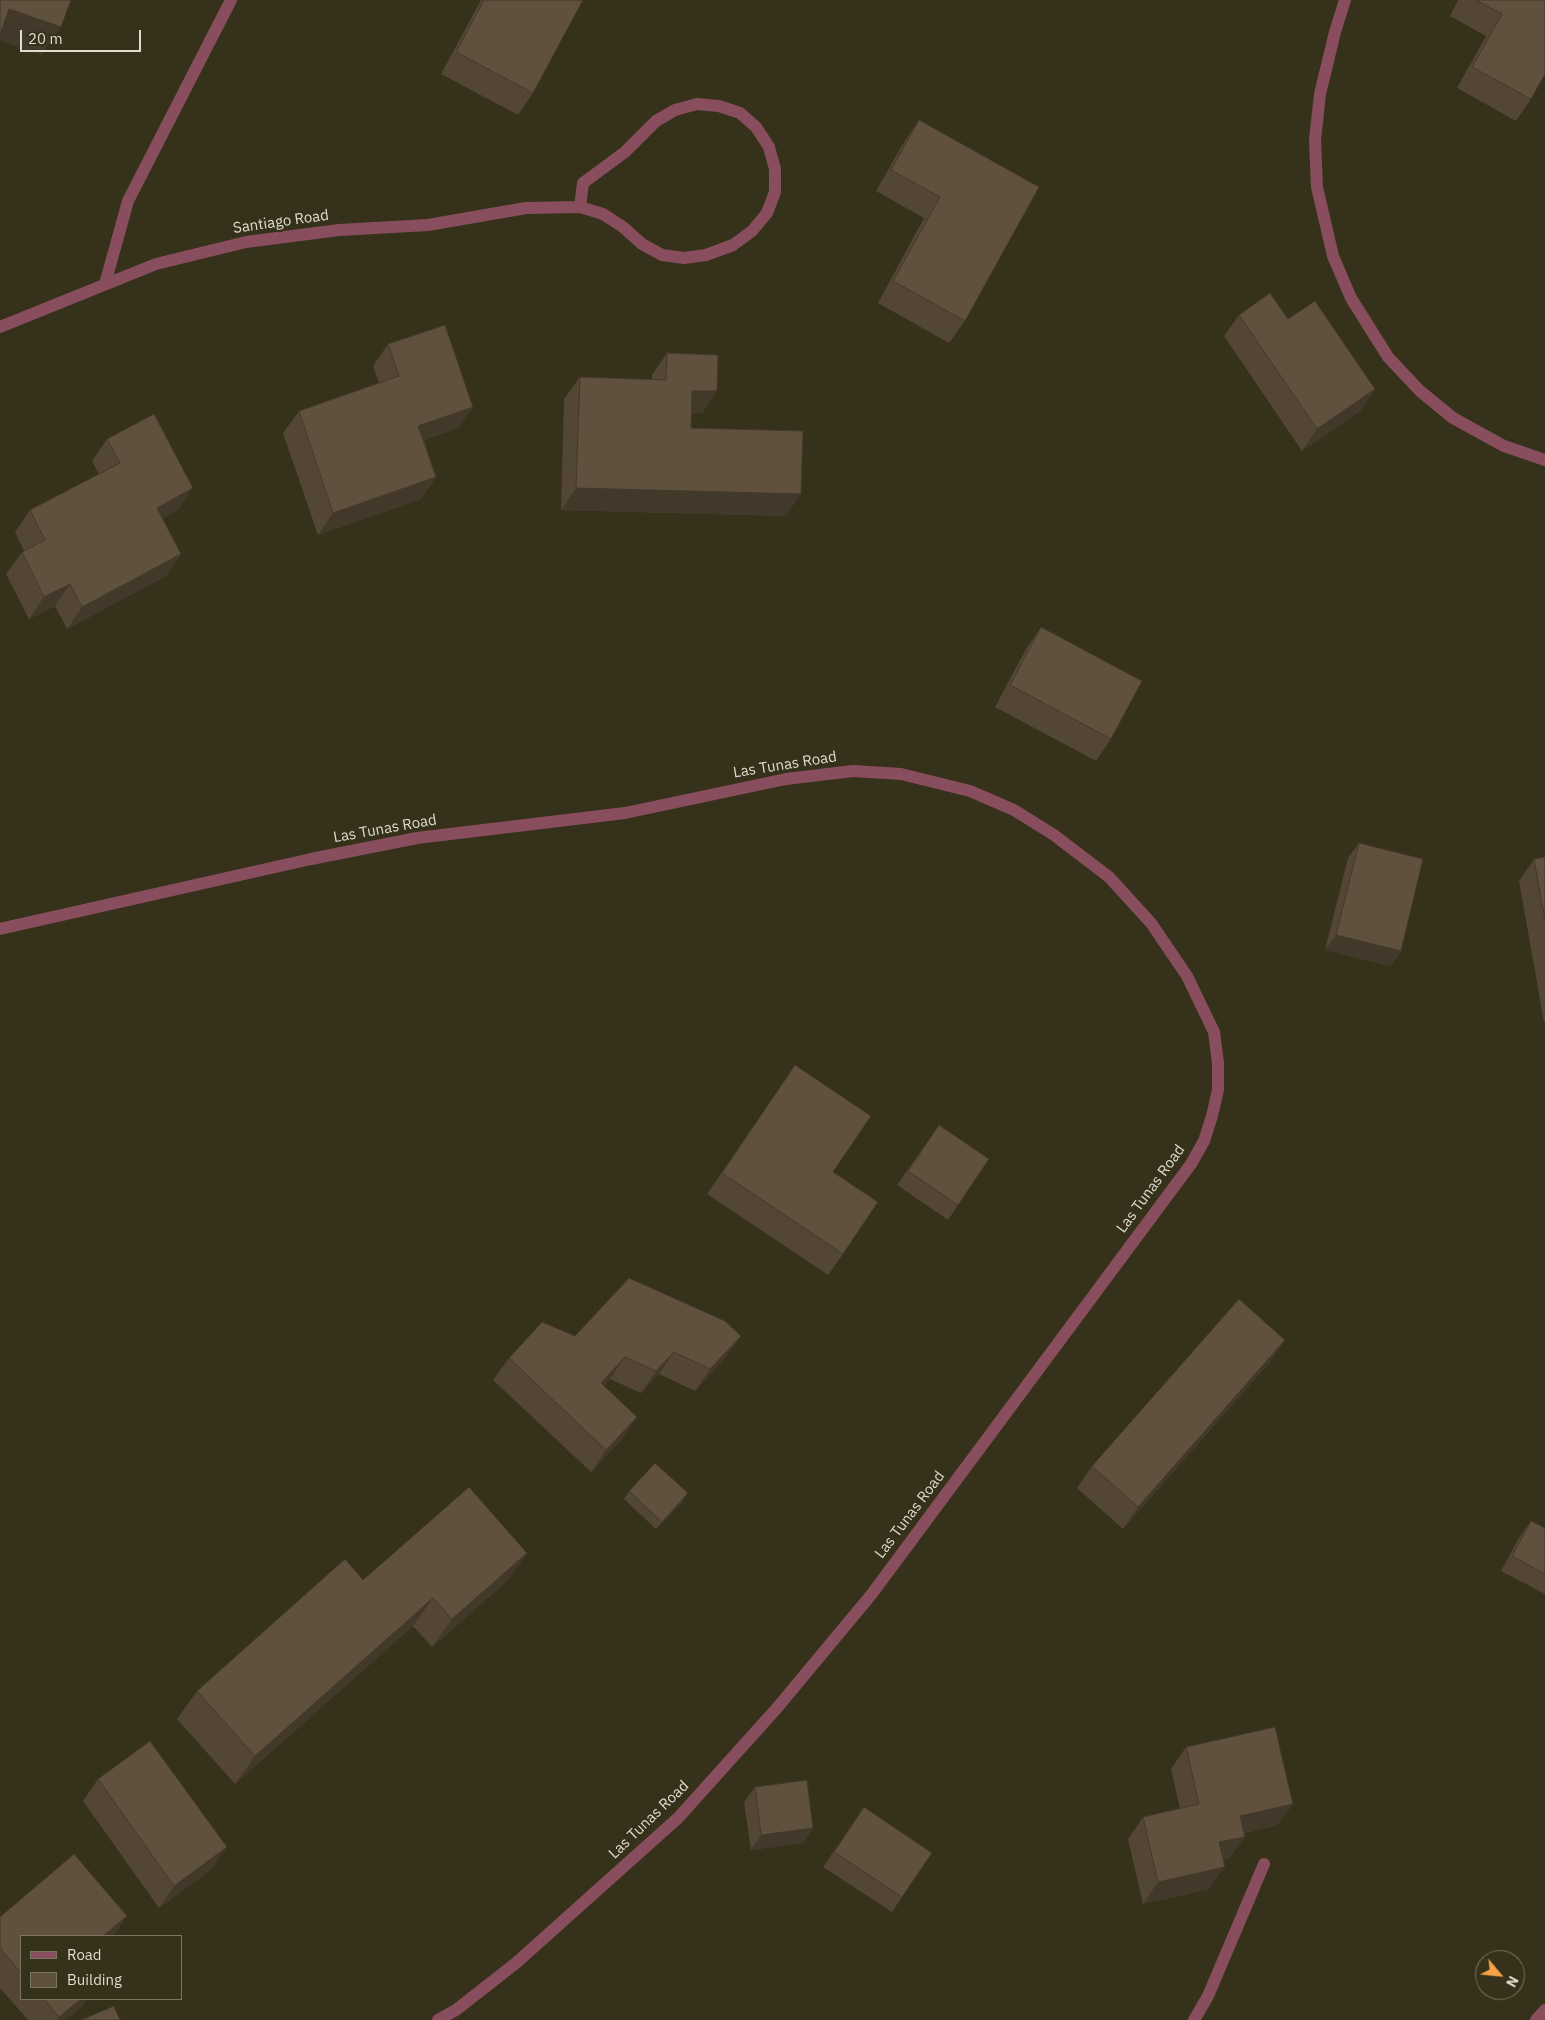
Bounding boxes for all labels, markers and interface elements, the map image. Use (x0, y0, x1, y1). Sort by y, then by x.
scale bar (22, 20, 144, 52)
text: 20 m (28, 29, 63, 48)
street label: Santiago Road (232, 206, 330, 238)
street label: Las Tunas Road (732, 748, 838, 782)
street label: Las Tunas Road (332, 811, 438, 847)
street label: Las Tunas Road (1113, 1141, 1189, 1237)
street label: Las Tunas Road (871, 1468, 949, 1562)
street label: Las Tunas Road (605, 1777, 693, 1863)
legend (20, 1935, 182, 2000)
text: Road (67, 1945, 102, 1964)
north arrow (1475, 1950, 1525, 2000)
text: Building (67, 1970, 122, 1989)
text: N (1502, 1973, 1523, 1990)

